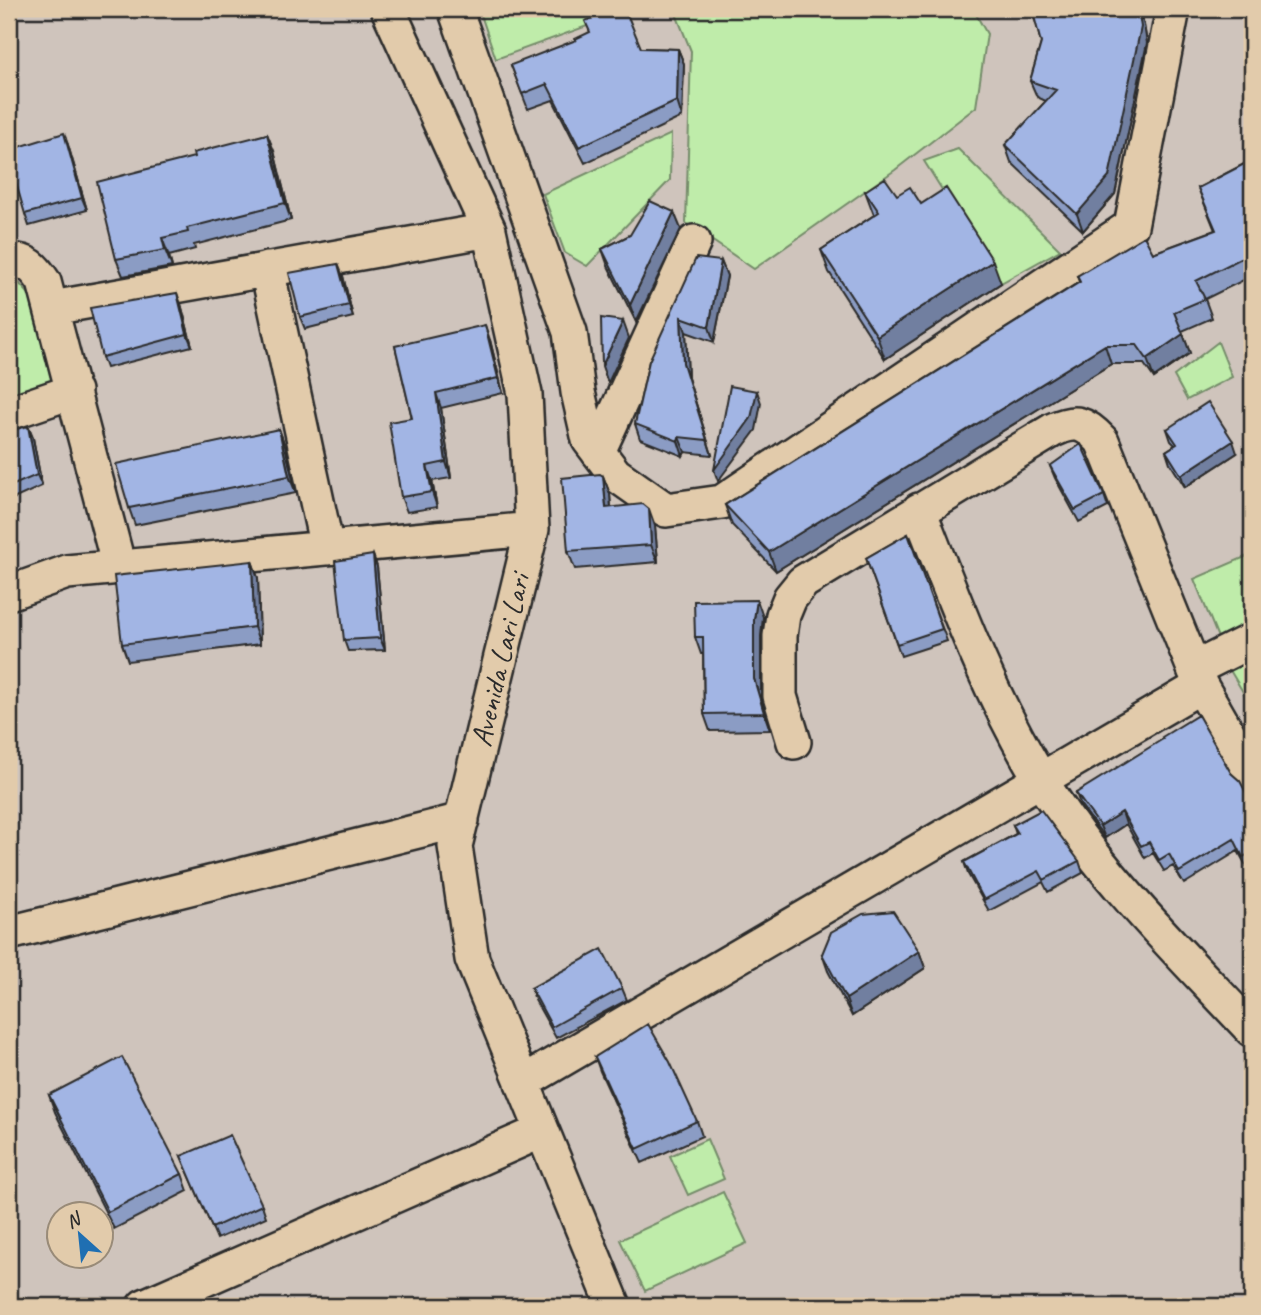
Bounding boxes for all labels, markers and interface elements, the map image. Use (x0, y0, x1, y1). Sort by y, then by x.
street label: Avenida Lari Lari (462, 567, 539, 750)
north arrow (46, 1200, 116, 1270)
text: N (62, 1206, 86, 1234)

